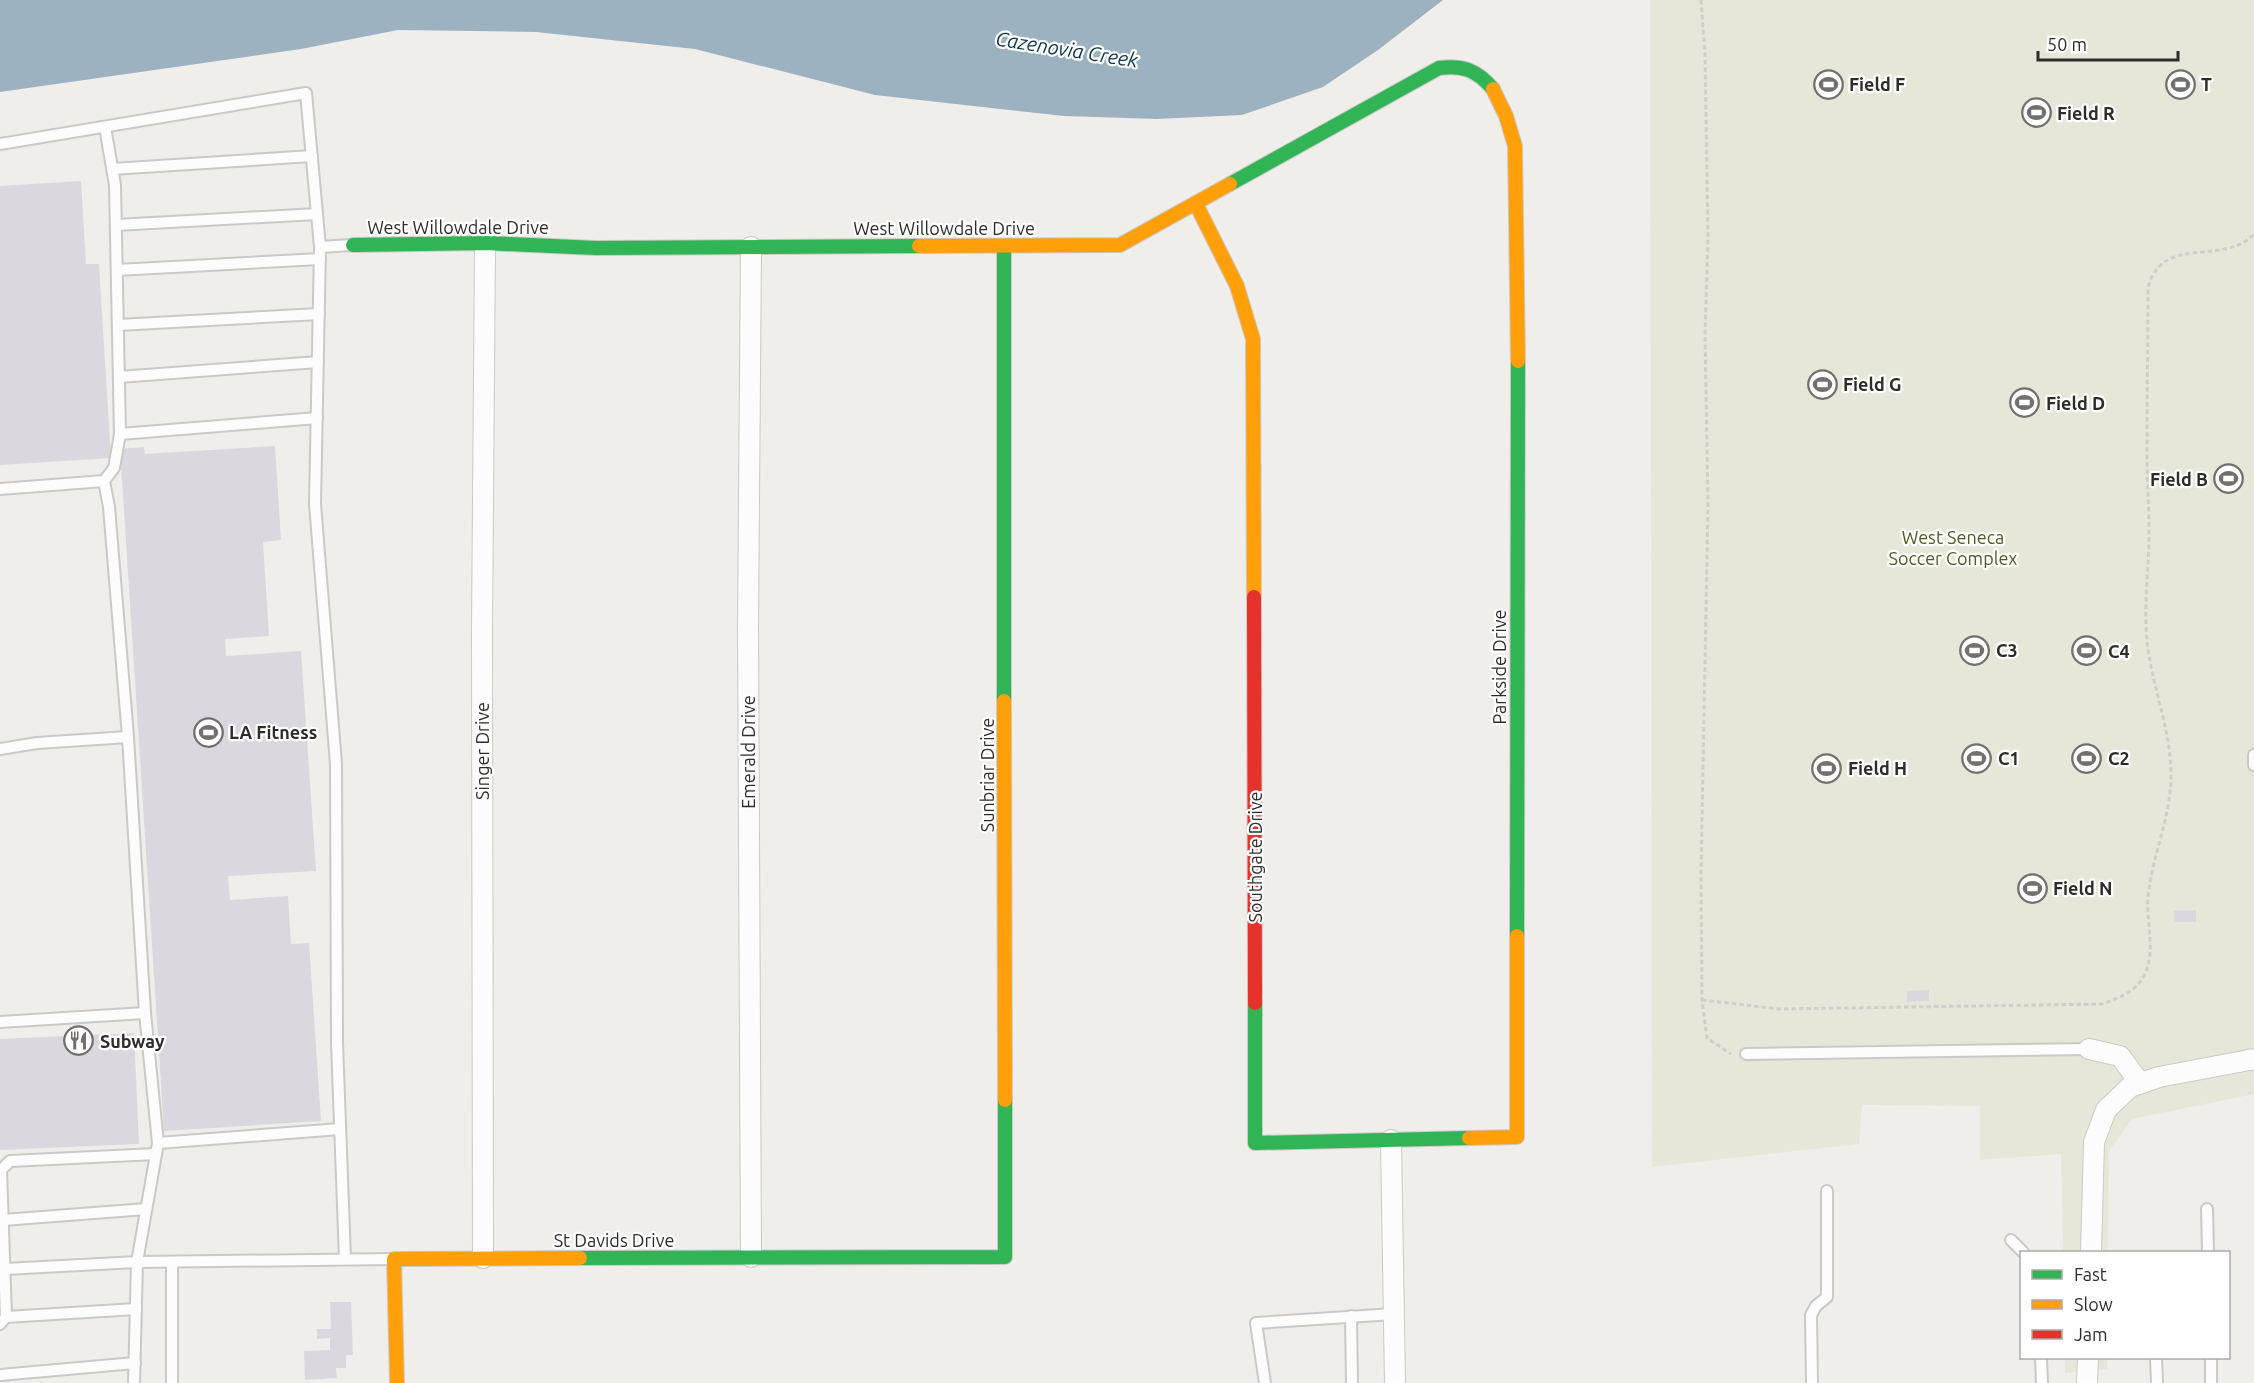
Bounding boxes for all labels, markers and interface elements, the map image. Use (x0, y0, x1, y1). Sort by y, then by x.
scale bar (2038, 24, 2178, 62)
water label: Cazenovia Creek (994, 26, 1141, 72)
text: 50 m (2047, 34, 2087, 54)
sports icon: Field F (1812, 68, 1844, 100)
sports icon: T (2164, 68, 2196, 100)
place label: Field F (1849, 74, 1905, 94)
place label: T (2201, 74, 2212, 94)
sports icon: Field R (2020, 97, 2052, 129)
place label: Field R (2057, 103, 2115, 123)
street label: West Willowdale Drive (367, 217, 549, 237)
street label: West Willowdale Drive (853, 218, 1035, 238)
sports icon: Field G (1806, 368, 1838, 400)
place label: Field G (1843, 374, 1901, 394)
sports icon: Field D (2009, 387, 2041, 419)
place label: Field D (2046, 393, 2105, 413)
sports icon: Field B (2213, 463, 2245, 495)
place label: Field B (2150, 469, 2208, 489)
park label: West Seneca Soccer Complex (1889, 527, 2017, 568)
street label: Parkside Drive (1489, 609, 1509, 725)
sports icon: C3 (1959, 634, 1991, 666)
sports icon: C4 (2071, 635, 2103, 667)
place label: C3 (1996, 640, 2018, 660)
place label: C4 (2108, 641, 2130, 661)
street label: Emerald Drive (738, 695, 758, 809)
street label: Singer Drive (472, 702, 492, 800)
sports icon: LA Fitness (192, 716, 224, 748)
street label: Sunbriar Drive (977, 718, 997, 832)
place label: LA Fitness (229, 722, 317, 742)
sports icon: C1 (1961, 742, 1993, 774)
sports icon: C2 (2071, 742, 2103, 774)
place label: C1 (1998, 748, 2020, 768)
place label: C2 (2108, 748, 2130, 768)
sports icon: Field H (1811, 752, 1843, 784)
place label: Field H (1848, 758, 1907, 778)
street label: Southgate Drive (1245, 792, 1265, 922)
sports icon: Field N (2016, 872, 2048, 904)
place label: Field N (2053, 878, 2112, 898)
restaurant icon: Subway (63, 1025, 95, 1057)
place label: Subway (100, 1031, 165, 1051)
street label: St Davids Drive (554, 1230, 674, 1250)
legend (2020, 1251, 2230, 1359)
text: Fast (2074, 1264, 2107, 1284)
text: Slow (2074, 1294, 2113, 1314)
text: Jam (2074, 1324, 2108, 1344)

